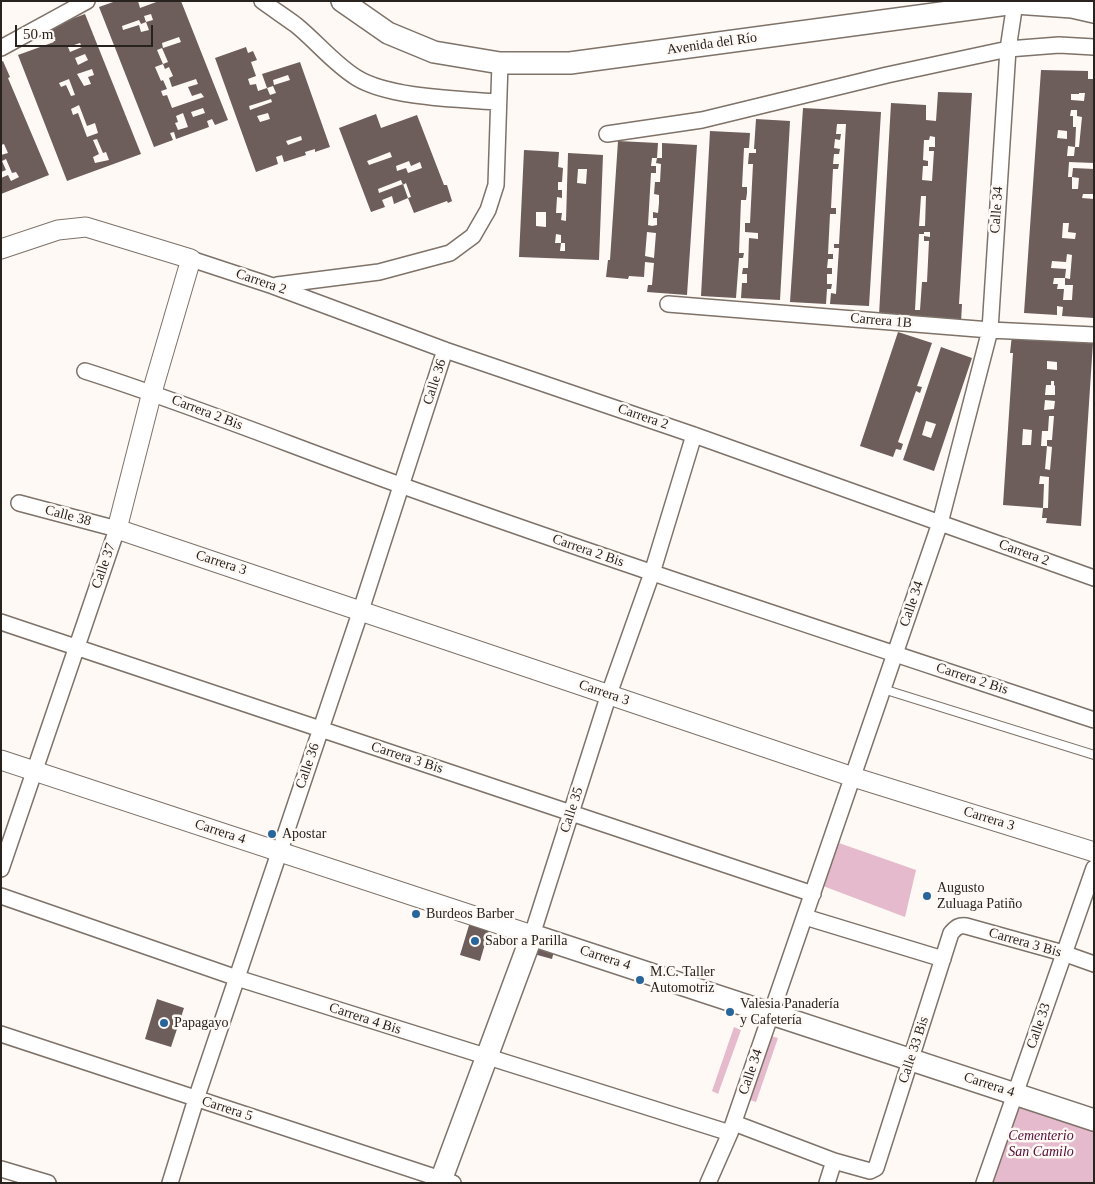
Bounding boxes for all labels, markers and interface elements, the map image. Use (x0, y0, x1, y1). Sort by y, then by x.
scale bar (18, 15, 155, 47)
text: 50 m (23, 26, 53, 42)
street label: Avenida del Río (666, 29, 758, 59)
street label: Calle 34 (987, 186, 1007, 234)
street label: Carrera 2 (233, 266, 289, 298)
street label: Carrera 1B (849, 310, 913, 332)
street label: Calle 36 (420, 357, 450, 407)
street label: Carrera 2 Bis (169, 392, 245, 434)
street label: Carrera 2 (615, 401, 671, 433)
street label: Calle 38 (43, 502, 93, 530)
street label: Carrera 2 Bis (550, 531, 626, 571)
street label: Carrera 2 (996, 536, 1052, 570)
street label: Calle 37 (88, 541, 120, 591)
street label: Carrera 3 (193, 547, 249, 579)
street label: Calle 34 (896, 579, 928, 629)
street label: Carrera 2 Bis (934, 659, 1010, 699)
street label: Carrera 3 (576, 677, 632, 709)
street label: Carrera 3 Bis (369, 738, 445, 778)
street label: Calle 36 (292, 741, 324, 791)
street label: Calle 35 (557, 785, 587, 835)
street label: Carrera 3 (961, 803, 1017, 835)
street label: Carrera 4 (192, 816, 248, 848)
place label: Apostar (282, 826, 326, 842)
marker: Apostar (266, 828, 278, 840)
place label: Augusto Zuluaga Patiño (937, 880, 1022, 912)
marker: Augusto Zuluaga Patiño (921, 890, 933, 902)
place label: Burdeos Barber (426, 906, 514, 922)
marker: Burdeos Barber (410, 908, 422, 920)
street label: Carrera 3 Bis (987, 925, 1063, 961)
place label: Sabor a Parilla (485, 933, 567, 949)
marker: Sabor a Parilla (469, 935, 481, 947)
street label: Carrera 4 (577, 942, 633, 974)
place label: M.C. Taller Automotriz (650, 964, 715, 996)
marker: M.C. Taller Automotriz (634, 974, 646, 986)
place label: Valesia Panadería y Cafetería (740, 996, 839, 1028)
street label: Carrera 4 Bis (327, 999, 403, 1039)
street label: Calle 33 (1023, 1001, 1055, 1051)
marker: Valesia Panadería y Cafetería (724, 1006, 736, 1018)
street label: Calle 33 Bis (895, 1014, 933, 1086)
place label: Papagayo (174, 1015, 228, 1031)
marker: Papagayo (158, 1017, 170, 1029)
street label: Calle 34 (735, 1047, 767, 1097)
street label: Carrera 4 (961, 1069, 1017, 1101)
street label: Carrera 5 (199, 1093, 255, 1125)
park label: Cementerio San Camilo (1008, 1128, 1074, 1160)

